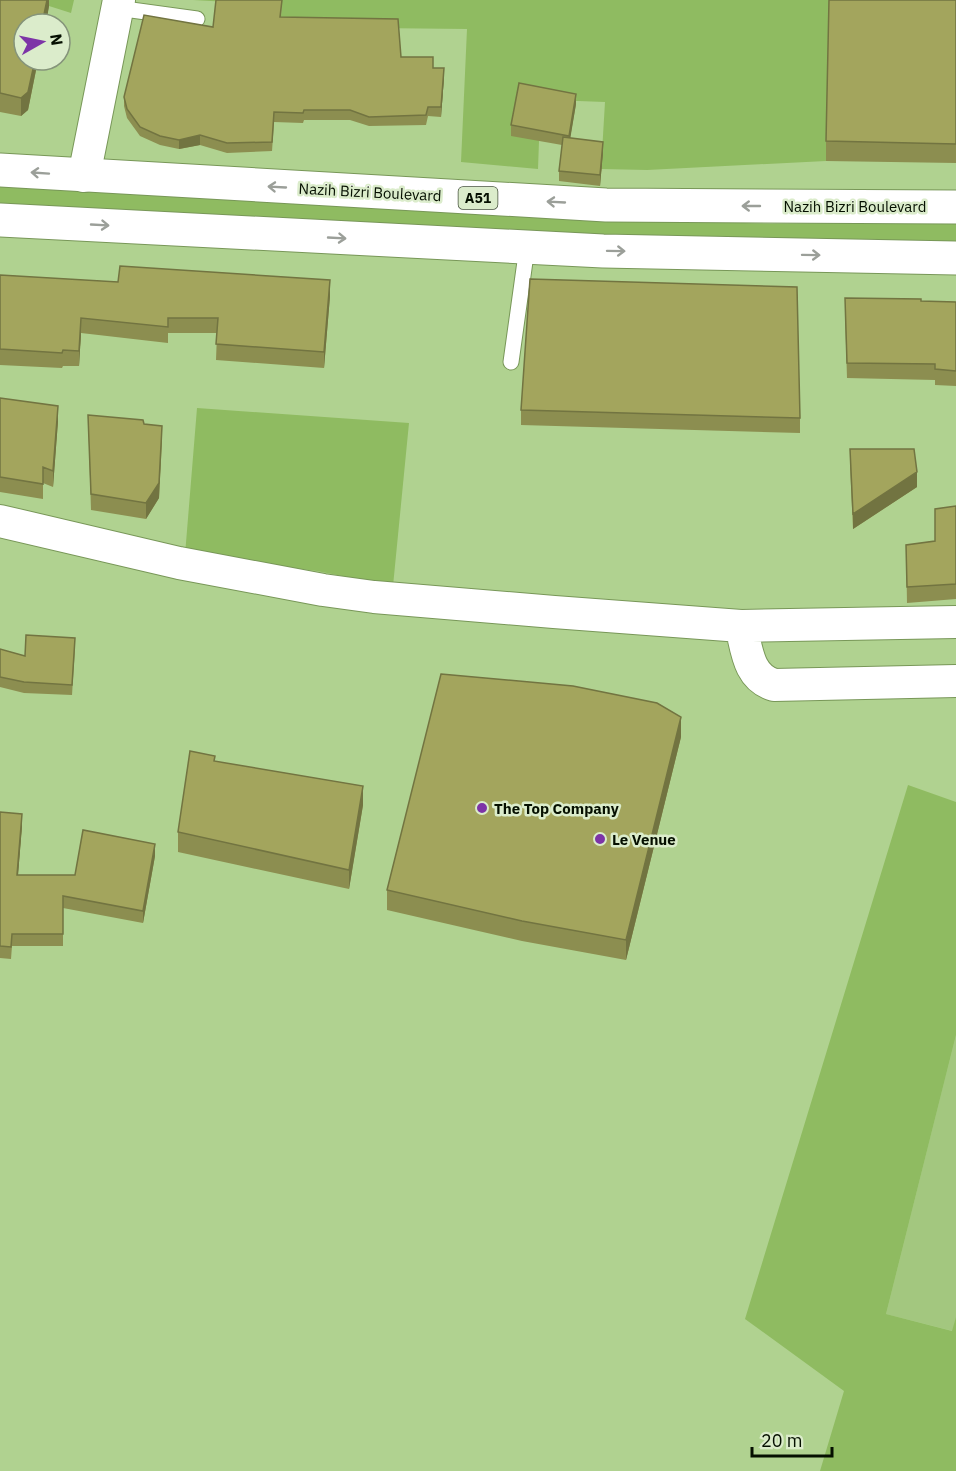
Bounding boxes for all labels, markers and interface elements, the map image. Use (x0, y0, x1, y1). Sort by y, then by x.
north arrow (12, 12, 72, 72)
text: N (46, 32, 68, 47)
one-way arrow (31, 167, 51, 178)
street label: Nazih Bizri Boulevard (298, 179, 442, 205)
one-way arrow (268, 181, 288, 192)
road number: A51 (458, 187, 498, 209)
one-way arrow (546, 197, 566, 208)
street label: Nazih Bizri Boulevard (784, 197, 926, 216)
one-way arrow (741, 200, 761, 212)
one-way arrow (90, 220, 110, 231)
one-way arrow (327, 232, 347, 243)
one-way arrow (605, 245, 625, 257)
one-way arrow (800, 249, 820, 261)
place label: The Top Company (494, 799, 619, 818)
marker: The Top Company (475, 801, 489, 815)
place label: Le Venue (612, 830, 676, 849)
marker: Le Venue (593, 832, 607, 846)
scale bar (752, 1420, 832, 1458)
text: 20 m (761, 1429, 803, 1452)

